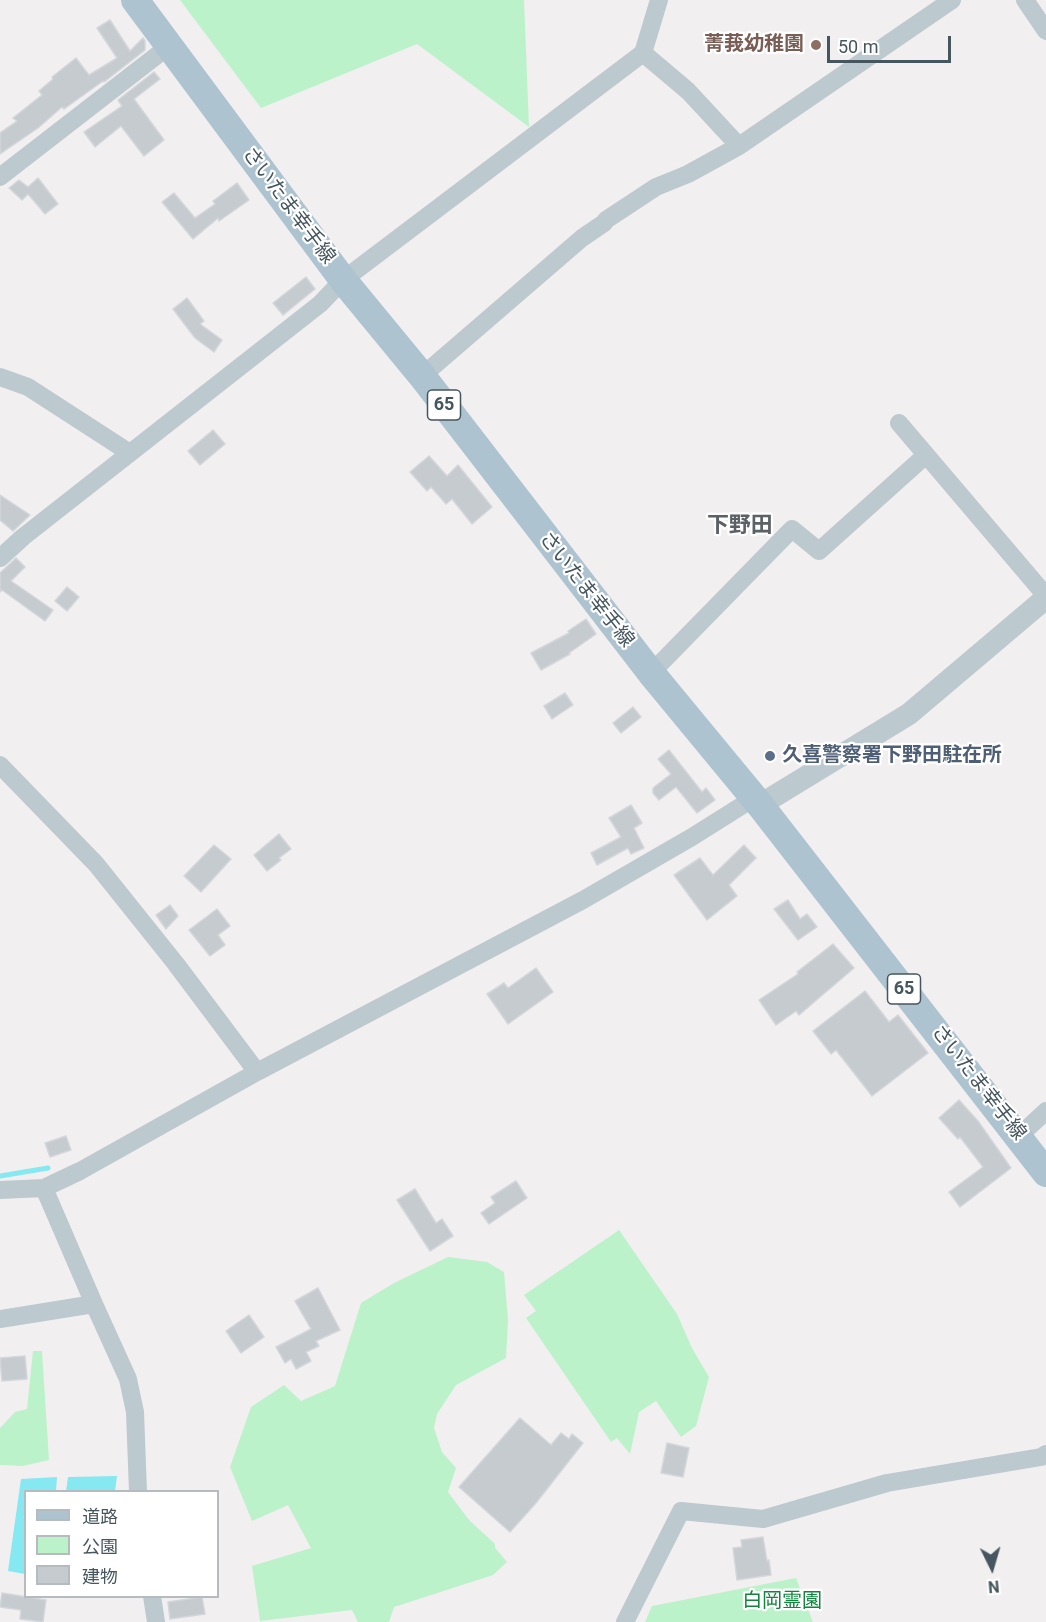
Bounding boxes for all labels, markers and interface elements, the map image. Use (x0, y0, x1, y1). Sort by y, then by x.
scale bar (830, 24, 954, 62)
place label: 菁莪幼稚園 (704, 33, 804, 57)
text: 50 m (838, 36, 878, 57)
marker: 菁莪幼稚園 (809, 38, 823, 52)
street label: さいたま幸手線 (236, 143, 340, 269)
road number: 65 (428, 390, 460, 420)
district label: 下野田 (707, 513, 773, 539)
street label: さいたま幸手線 (533, 527, 639, 653)
place label: 久喜警察署下野田駐在所 (782, 744, 1002, 768)
marker: 久喜警察署下野田駐在所 (763, 749, 777, 763)
road number: 65 (888, 974, 920, 1004)
street label: さいたま幸手線 (925, 1020, 1031, 1146)
legend (24, 1490, 219, 1598)
text: 道路 (82, 1506, 118, 1527)
text: 公園 (82, 1536, 118, 1557)
north arrow (962, 1538, 1022, 1598)
text: 建物 (82, 1566, 118, 1587)
text: N (987, 1576, 1000, 1596)
park label: 白岡霊園 (742, 1590, 822, 1614)

